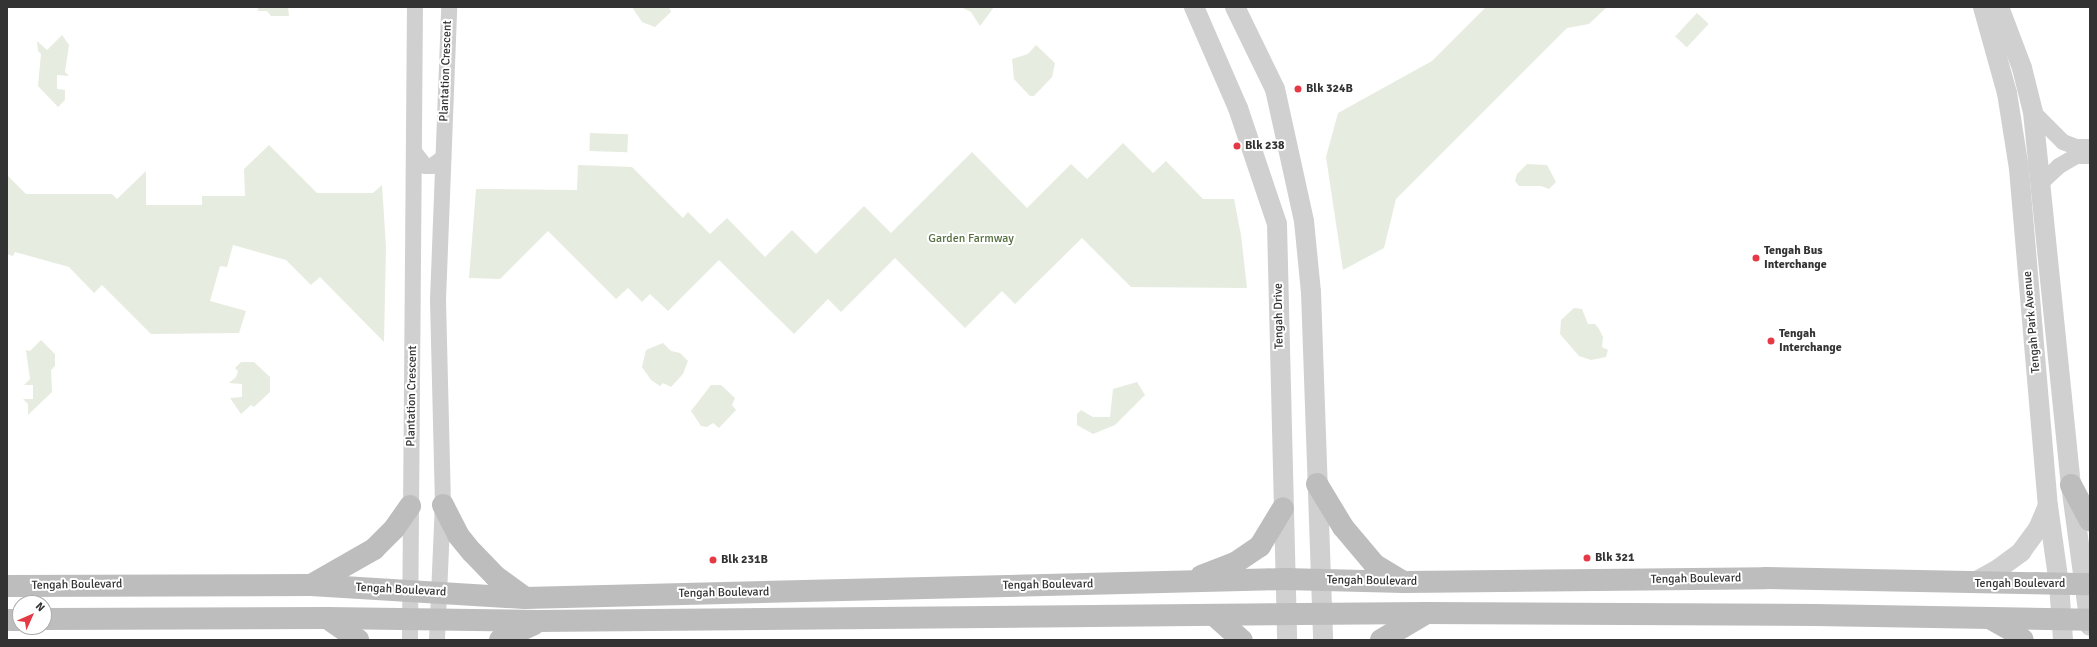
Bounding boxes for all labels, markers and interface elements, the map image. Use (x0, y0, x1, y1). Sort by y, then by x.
street label: Plantation Crescent (437, 20, 455, 122)
place label: Blk 324B (1306, 82, 1353, 96)
marker: Blk 324B (1293, 84, 1303, 94)
place label: Blk 238 (1245, 139, 1284, 153)
marker: Blk 238 (1232, 141, 1242, 151)
park label: Garden Farmway (928, 232, 1014, 246)
place label: Tengah Bus Interchange (1764, 244, 1827, 272)
marker: Tengah Bus Interchange (1751, 253, 1761, 263)
street label: Tengah Park Avenue (2020, 270, 2044, 374)
street label: Tengah Drive (1271, 283, 1287, 349)
place label: Tengah Interchange (1779, 327, 1842, 355)
marker: Tengah Interchange (1766, 336, 1776, 346)
street label: Plantation Crescent (404, 345, 420, 447)
place label: Blk 321 (1595, 551, 1634, 565)
place label: Blk 231B (721, 553, 768, 567)
marker: Blk 321 (1582, 553, 1592, 563)
marker: Blk 231B (708, 555, 718, 565)
street label: Tengah Boulevard (1651, 571, 1741, 587)
street label: Tengah Boulevard (1327, 573, 1417, 589)
street label: Tengah Boulevard (32, 577, 122, 593)
street label: Tengah Boulevard (1003, 577, 1093, 593)
street label: Tengah Boulevard (1975, 577, 2065, 591)
street label: Tengah Boulevard (355, 580, 447, 600)
street label: Tengah Boulevard (679, 585, 769, 601)
north arrow (12, 595, 52, 635)
text: N (33, 600, 47, 614)

